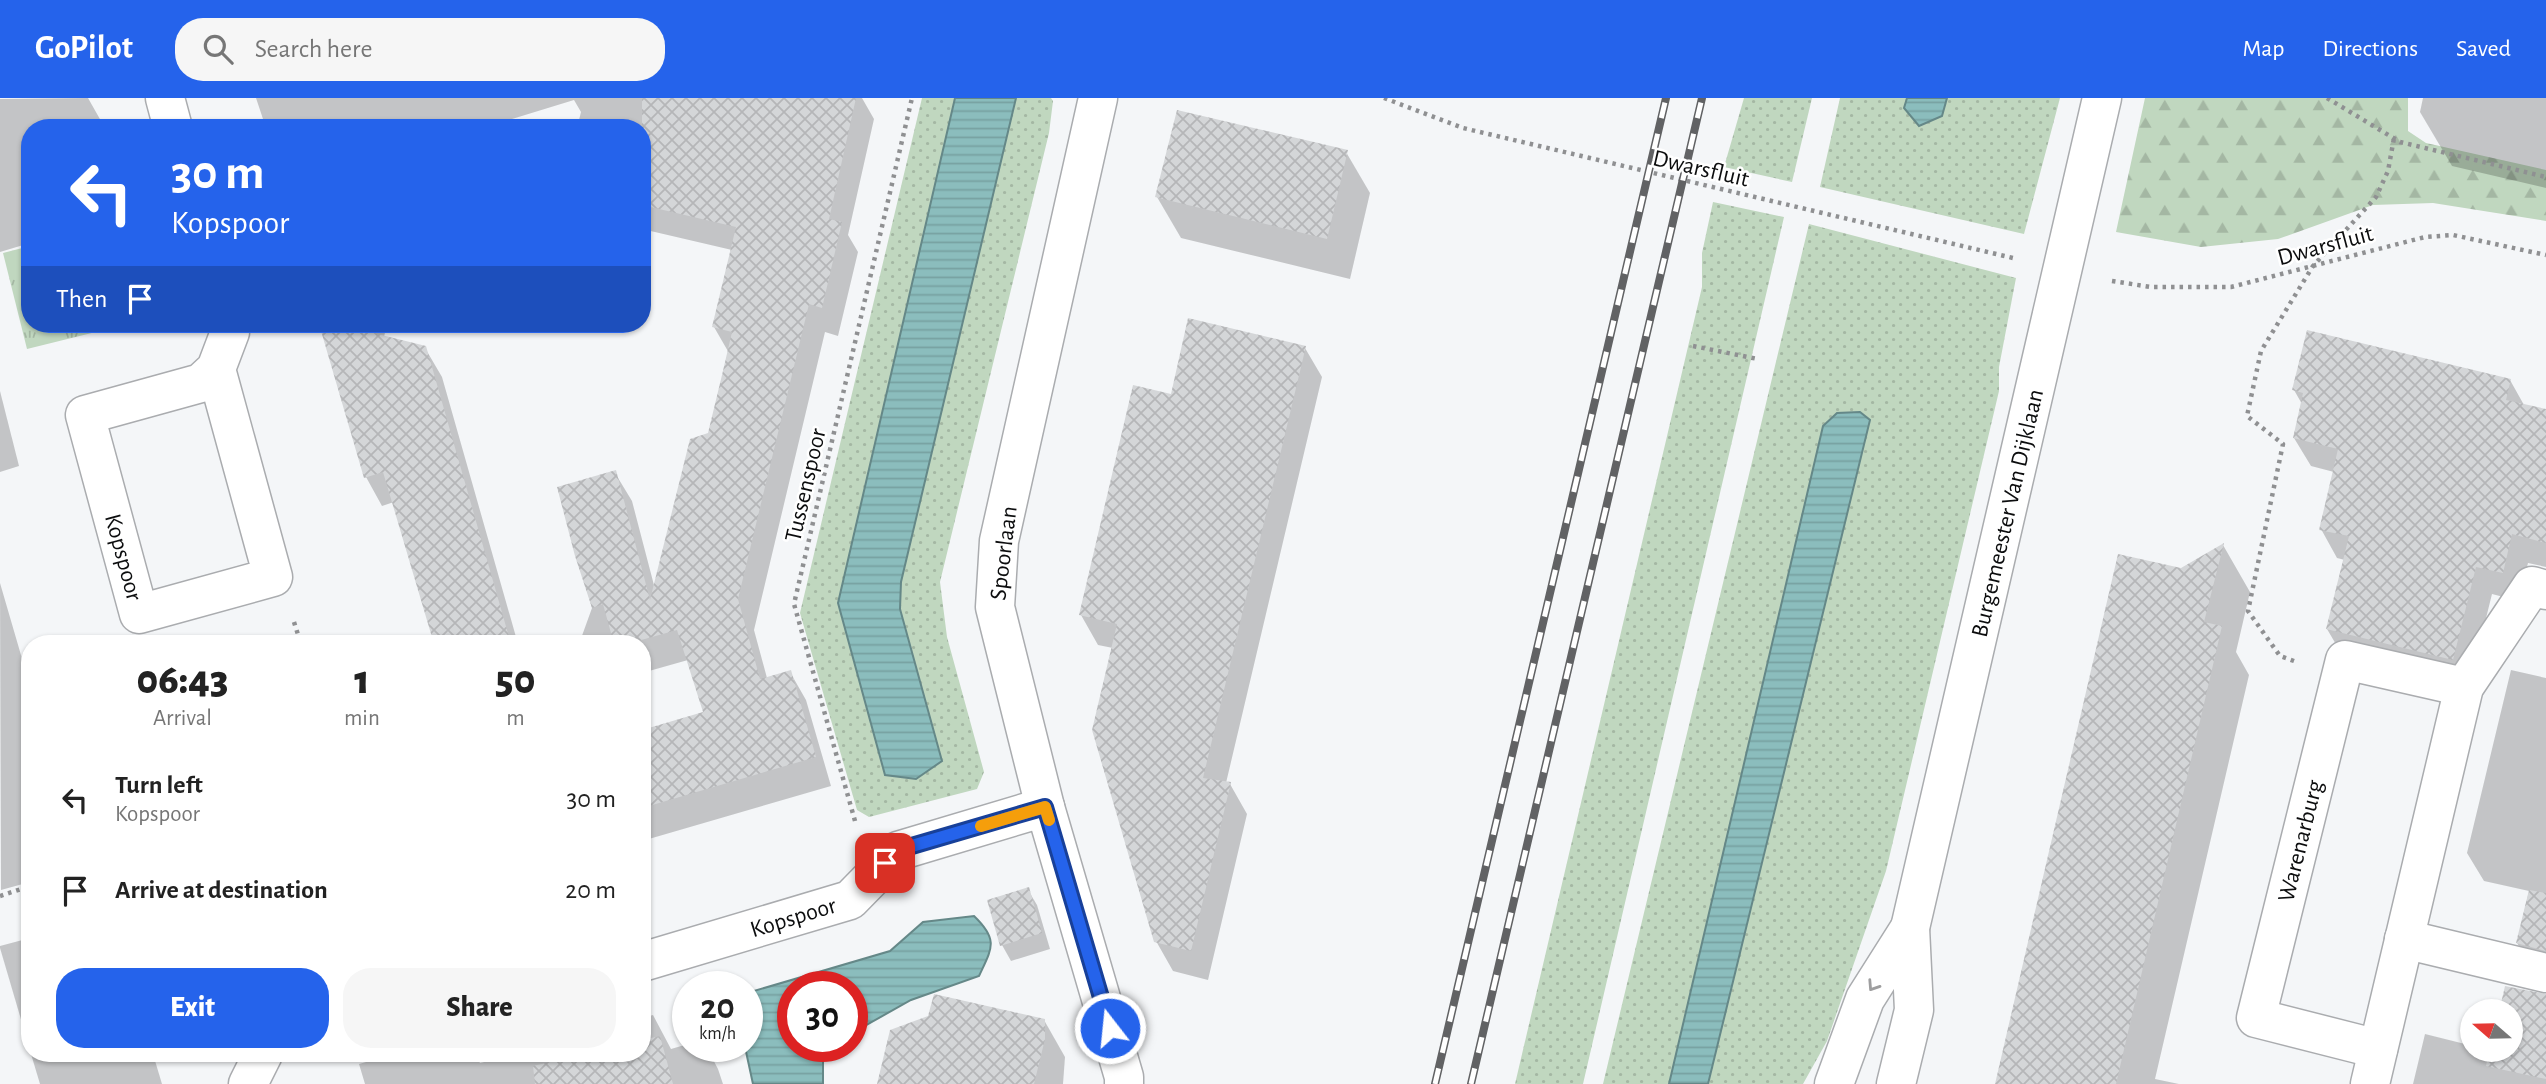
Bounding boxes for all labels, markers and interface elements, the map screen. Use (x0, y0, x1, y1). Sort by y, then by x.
search box (175, 18, 665, 81)
icon: search (199, 30, 237, 68)
text: GoPilot (35, 32, 133, 65)
text: Search here (255, 36, 372, 62)
text: Map (2242, 37, 2284, 61)
text: Directions (2322, 37, 2418, 61)
text: Saved (2456, 37, 2511, 61)
street label: Dwarsfluit (1650, 146, 1752, 192)
icon: left (56, 147, 147, 238)
text: 30 m (171, 149, 265, 198)
text: Kopspoor (171, 207, 289, 239)
street label: Dwarsfluit (2275, 222, 2376, 270)
icon: arrive (121, 280, 159, 318)
text: Then (56, 286, 107, 312)
street label: Burgemeester Van Dijklaan (1968, 387, 2048, 640)
street label: Tussenspoor (781, 426, 831, 544)
street label: Spoorlaan (986, 505, 1022, 602)
street label: Kopspoor (100, 511, 146, 603)
text: 06:43 (137, 659, 228, 701)
text: 1 (354, 659, 370, 701)
text: 50 (495, 659, 535, 701)
text: Arrival (153, 707, 212, 730)
text: min (344, 707, 380, 730)
text: m (506, 707, 525, 730)
text: Turn left (115, 772, 203, 798)
street label: Warenarburg (2274, 778, 2328, 905)
icon: left (56, 781, 94, 819)
text: 30 m (566, 786, 616, 812)
text: Kopspoor (115, 803, 200, 826)
pin (855, 833, 915, 893)
icon: arrive (866, 844, 904, 882)
icon: arrive (56, 872, 94, 910)
text: Arrive at destination (115, 877, 328, 903)
text: 20 m (565, 877, 616, 903)
street label: Kopspoor (747, 893, 839, 942)
button: Exit (56, 968, 329, 1048)
button: Share (343, 968, 616, 1048)
speed limit sign: 30 (777, 971, 868, 1062)
one-way arrow (1869, 978, 1882, 991)
text: 20 (700, 990, 735, 1025)
position arrow (1073, 991, 1147, 1065)
north arrow (2460, 999, 2524, 1062)
map controls (2460, 999, 2523, 1062)
text: km/h (699, 1025, 736, 1043)

